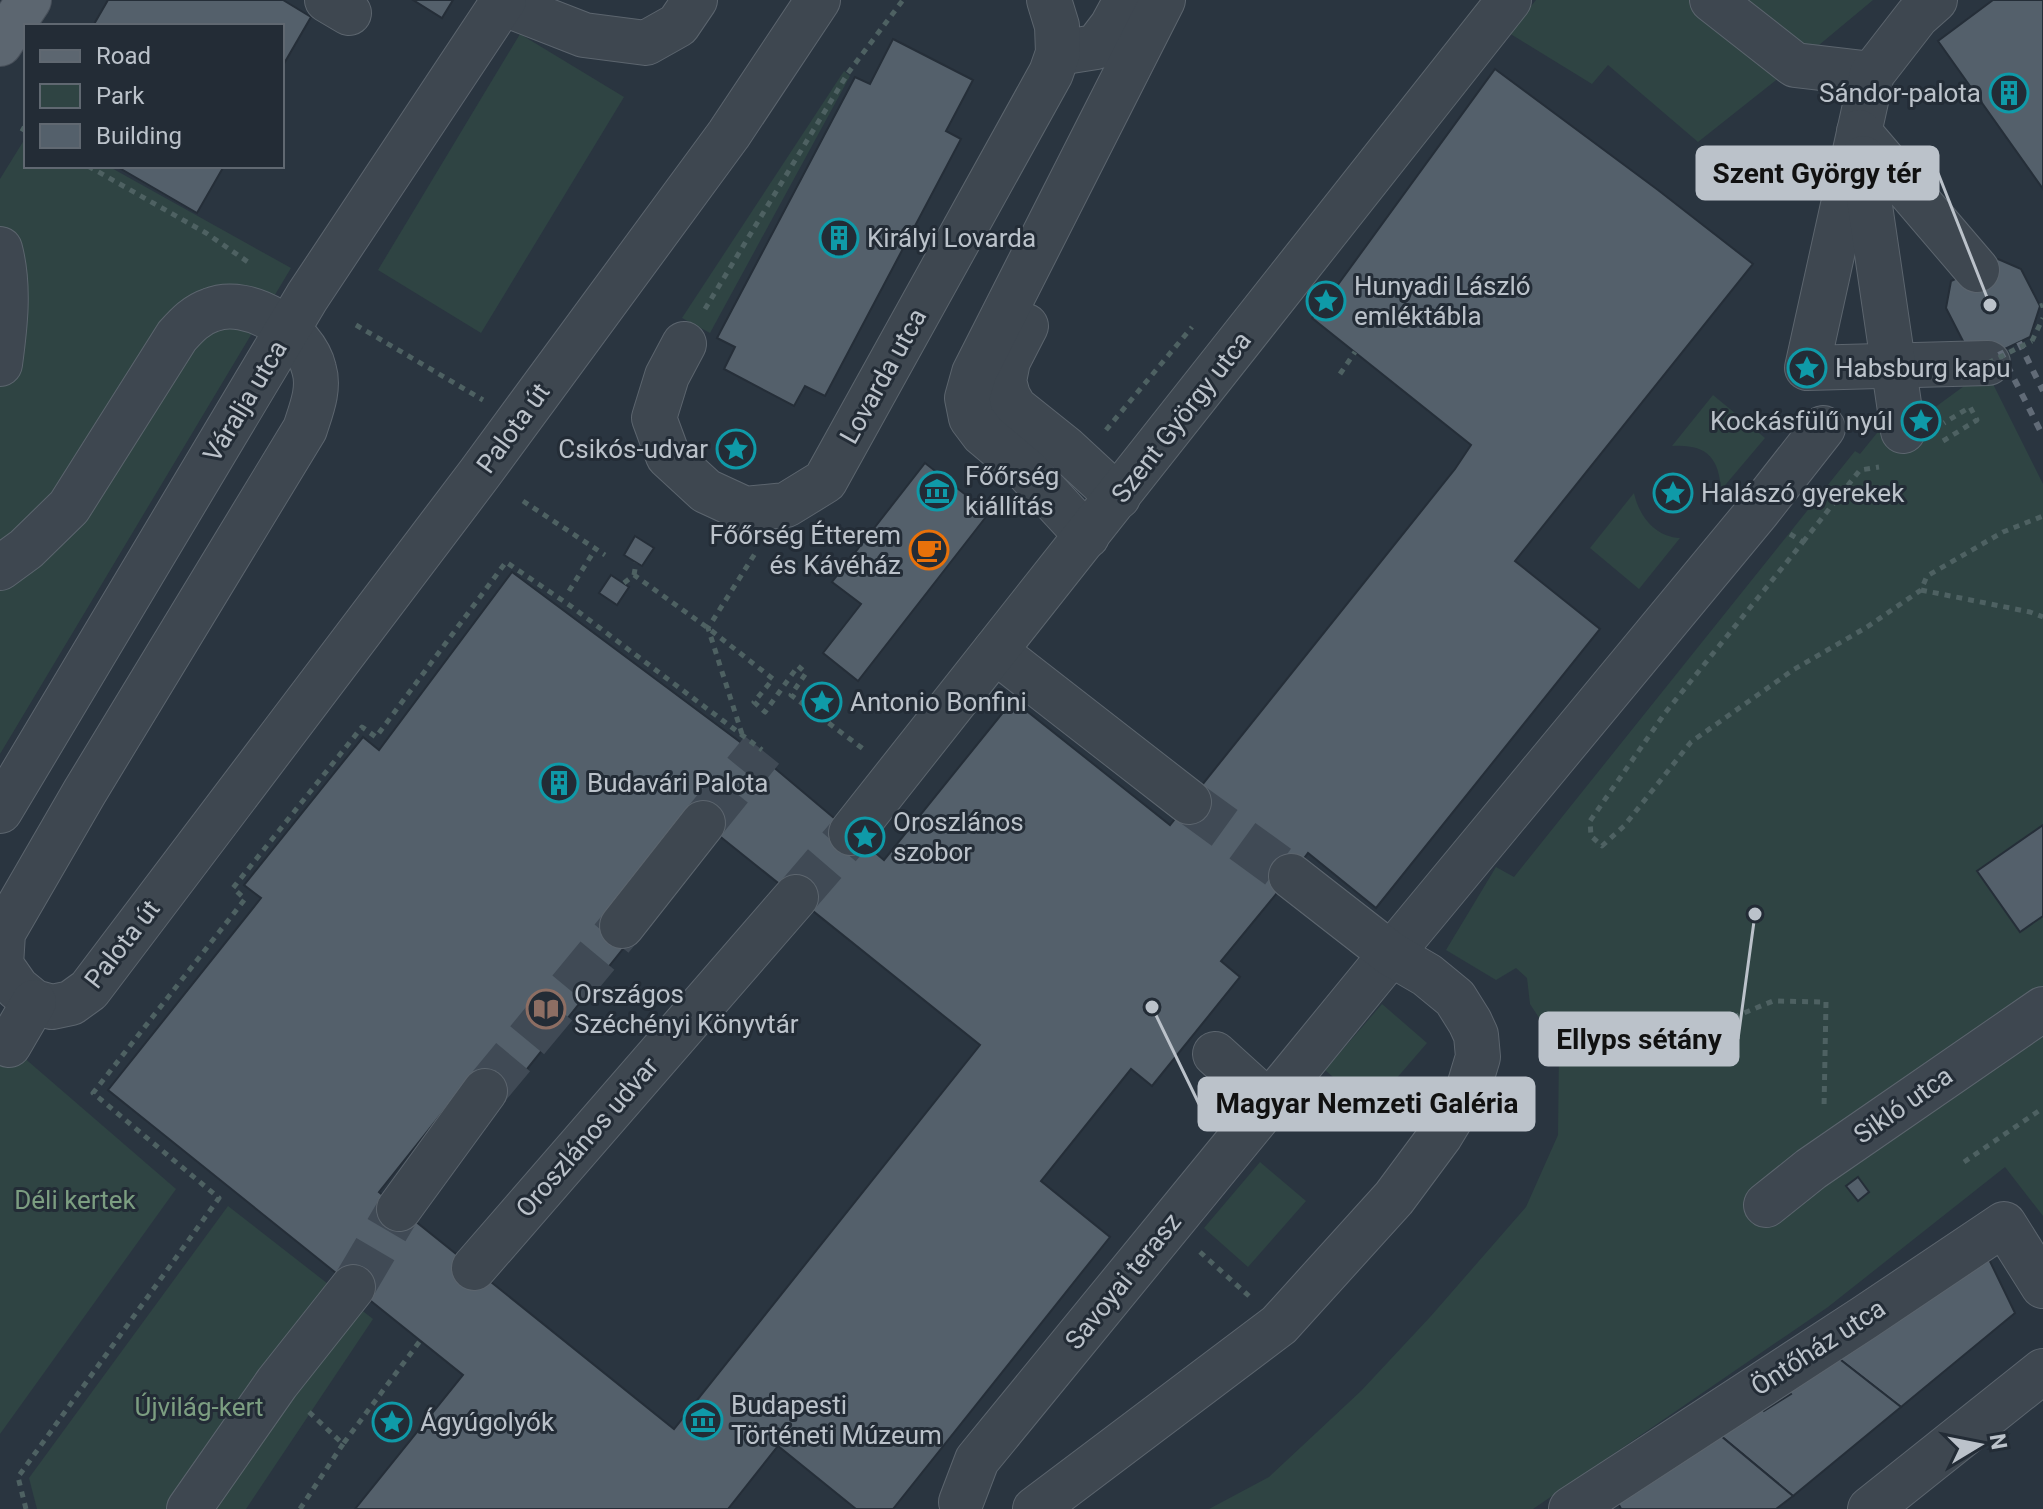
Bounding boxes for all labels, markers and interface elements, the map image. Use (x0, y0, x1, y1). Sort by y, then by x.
legend (24, 24, 284, 168)
text: Road (96, 42, 151, 70)
building icon: Sándor-palota (1988, 72, 2030, 114)
place label: Sándor-palota (1819, 78, 1981, 108)
text: Park (96, 82, 145, 110)
text: Building (96, 122, 182, 150)
callout: Szent György tér (1697, 147, 1938, 199)
text: Szent György tér (1712, 157, 1922, 190)
building icon: Királyi Lovarda (818, 217, 860, 259)
place label: Királyi Lovarda (867, 223, 1036, 253)
place label: Hunyadi László emléktábla (1354, 271, 1531, 331)
place icon: Hunyadi László emléktábla (1305, 280, 1347, 322)
street label: Lovarda utca (834, 303, 932, 449)
street label: Szent György utca (1105, 326, 1257, 508)
street label: Váralja utca (197, 335, 293, 467)
place icon: Habsburg kapu (1786, 347, 1828, 389)
place label: Habsburg kapu (1835, 353, 2011, 383)
street label: Palota út (470, 377, 556, 479)
place icon: Kockásfülű nyúl (1900, 400, 1942, 442)
place label: Kockásfülű nyúl (1710, 406, 1893, 436)
place icon: Csikós-udvar (715, 428, 757, 470)
place label: Csikós-udvar (558, 434, 708, 464)
place label: Főőrség kiállítás (965, 461, 1059, 521)
museum icon: Főőrség kiállítás (916, 470, 958, 512)
place icon: Halászó gyerekek (1652, 472, 1694, 514)
place label: Halászó gyerekek (1701, 478, 1905, 508)
place label: Főőrség Étterem és Kávéház (709, 520, 901, 580)
cafe icon: Főőrség Étterem és Kávéház (908, 529, 950, 571)
place icon: Antonio Bonfini (801, 681, 843, 723)
place label: Antonio Bonfini (850, 687, 1027, 717)
building icon: Budavári Palota (538, 762, 580, 804)
place label: Budavári Palota (587, 768, 768, 798)
place label: Oroszlános szobor (893, 807, 1024, 867)
place icon: Oroszlános szobor (844, 816, 886, 858)
street label: Palota út (78, 894, 166, 994)
place label: Országos Széchényi Könyvtár (574, 979, 799, 1039)
library icon: Országos Széchényi Könyvtár (525, 988, 567, 1030)
callout: Ellyps sétány (1540, 1013, 1738, 1065)
text: Ellyps sétány (1556, 1023, 1723, 1056)
street label: Oroszlános udvar (510, 1051, 665, 1223)
street label: Sikló utca (1848, 1060, 1958, 1150)
callout: Magyar Nemzeti Galéria (1199, 1078, 1534, 1130)
text: Magyar Nemzeti Galéria (1216, 1087, 1518, 1120)
park label: Déli kertek (14, 1185, 137, 1215)
street label: Savoyai terasz (1059, 1207, 1187, 1355)
street label: Öntőház utca (1745, 1293, 1891, 1401)
place label: Budapesti Történeti Múzeum (731, 1390, 942, 1450)
park label: Újvilág-kert (135, 1392, 263, 1422)
museum icon: Budapesti Történeti Múzeum (682, 1399, 724, 1441)
place icon: Ágyúgolyók (371, 1401, 413, 1443)
north arrow (1939, 1405, 2019, 1485)
place label: Ágyúgolyók (420, 1407, 555, 1437)
text: N (1985, 1432, 2012, 1451)

